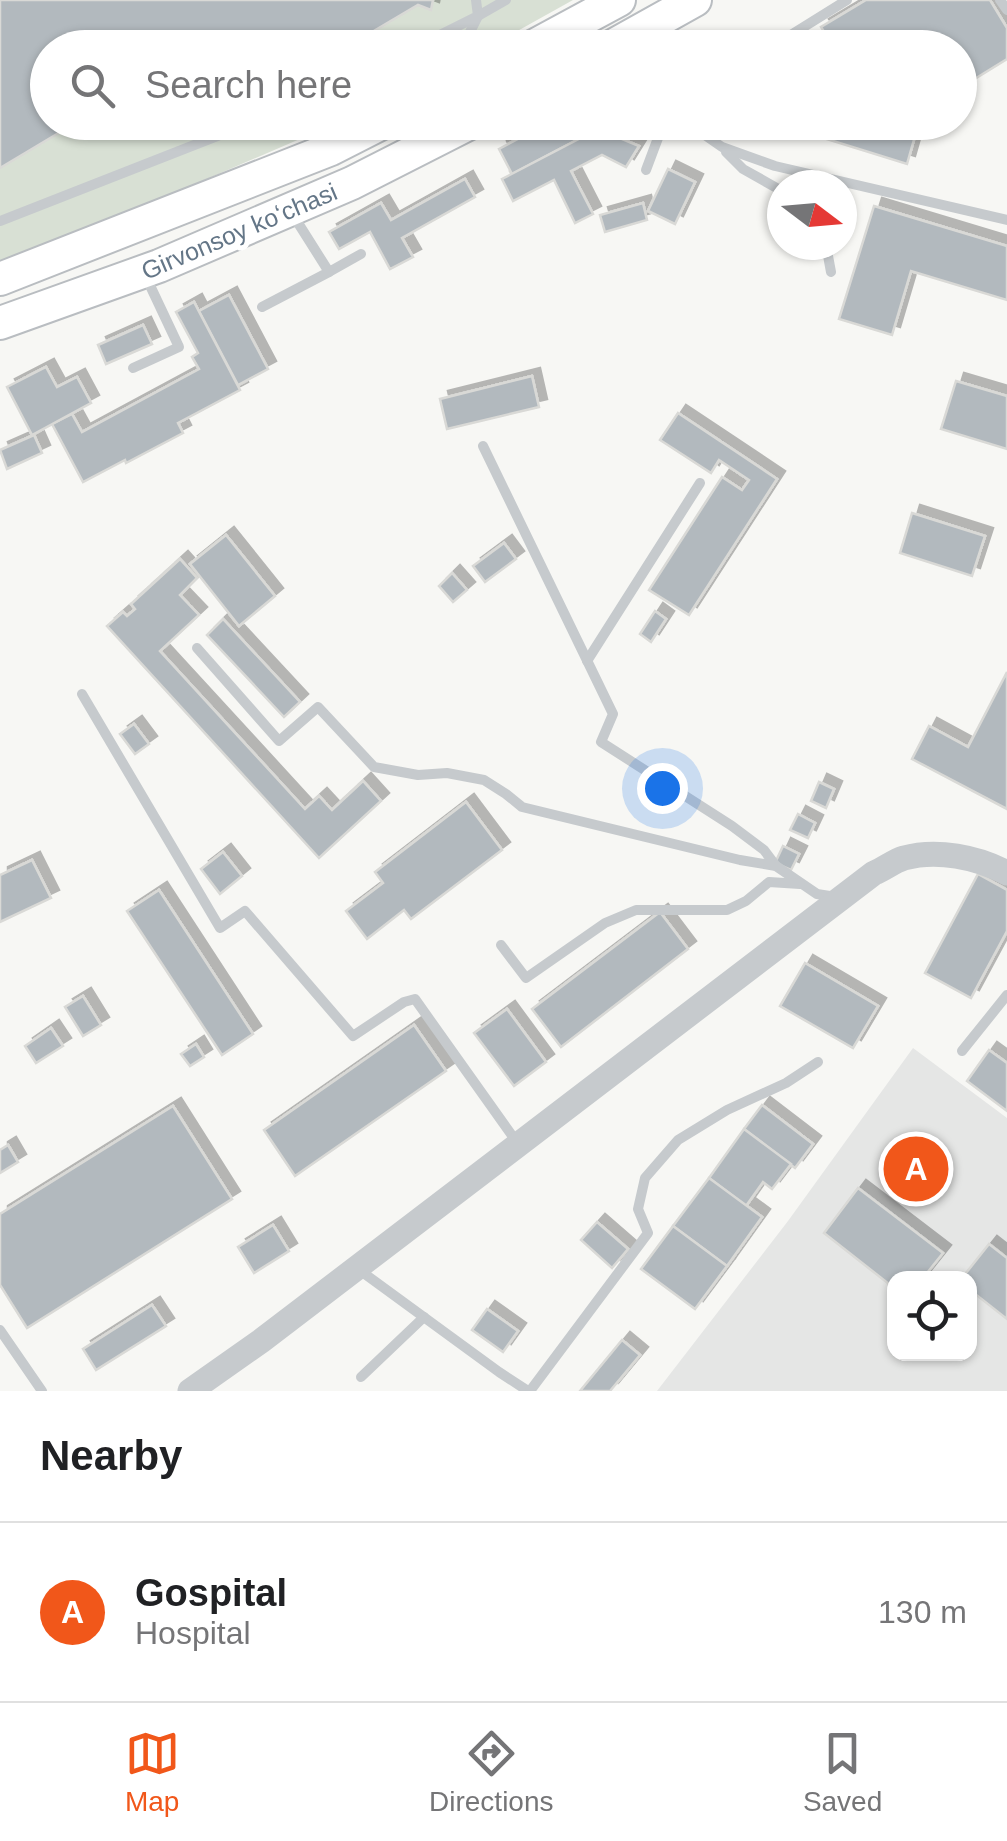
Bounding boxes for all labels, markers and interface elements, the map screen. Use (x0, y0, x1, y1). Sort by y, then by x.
search box (30, 30, 977, 140)
icon: search (65, 58, 120, 113)
text: Search here (145, 64, 352, 106)
north arrow (767, 170, 857, 260)
street label: Girvonsoy koʻchasi (137, 177, 341, 285)
your location (637, 763, 688, 814)
pin: A (884, 1132, 948, 1206)
map controls (887, 1271, 977, 1361)
button: locate (887, 1271, 977, 1361)
text: Nearby (40, 1432, 182, 1479)
text: Gospital (135, 1572, 287, 1614)
text: A (61, 1594, 84, 1630)
text: 130 m (878, 1594, 967, 1630)
text: Hospital (135, 1615, 251, 1651)
tab: Map (125, 1726, 180, 1818)
tab: Directions (429, 1726, 554, 1818)
tab: Saved (803, 1726, 882, 1818)

